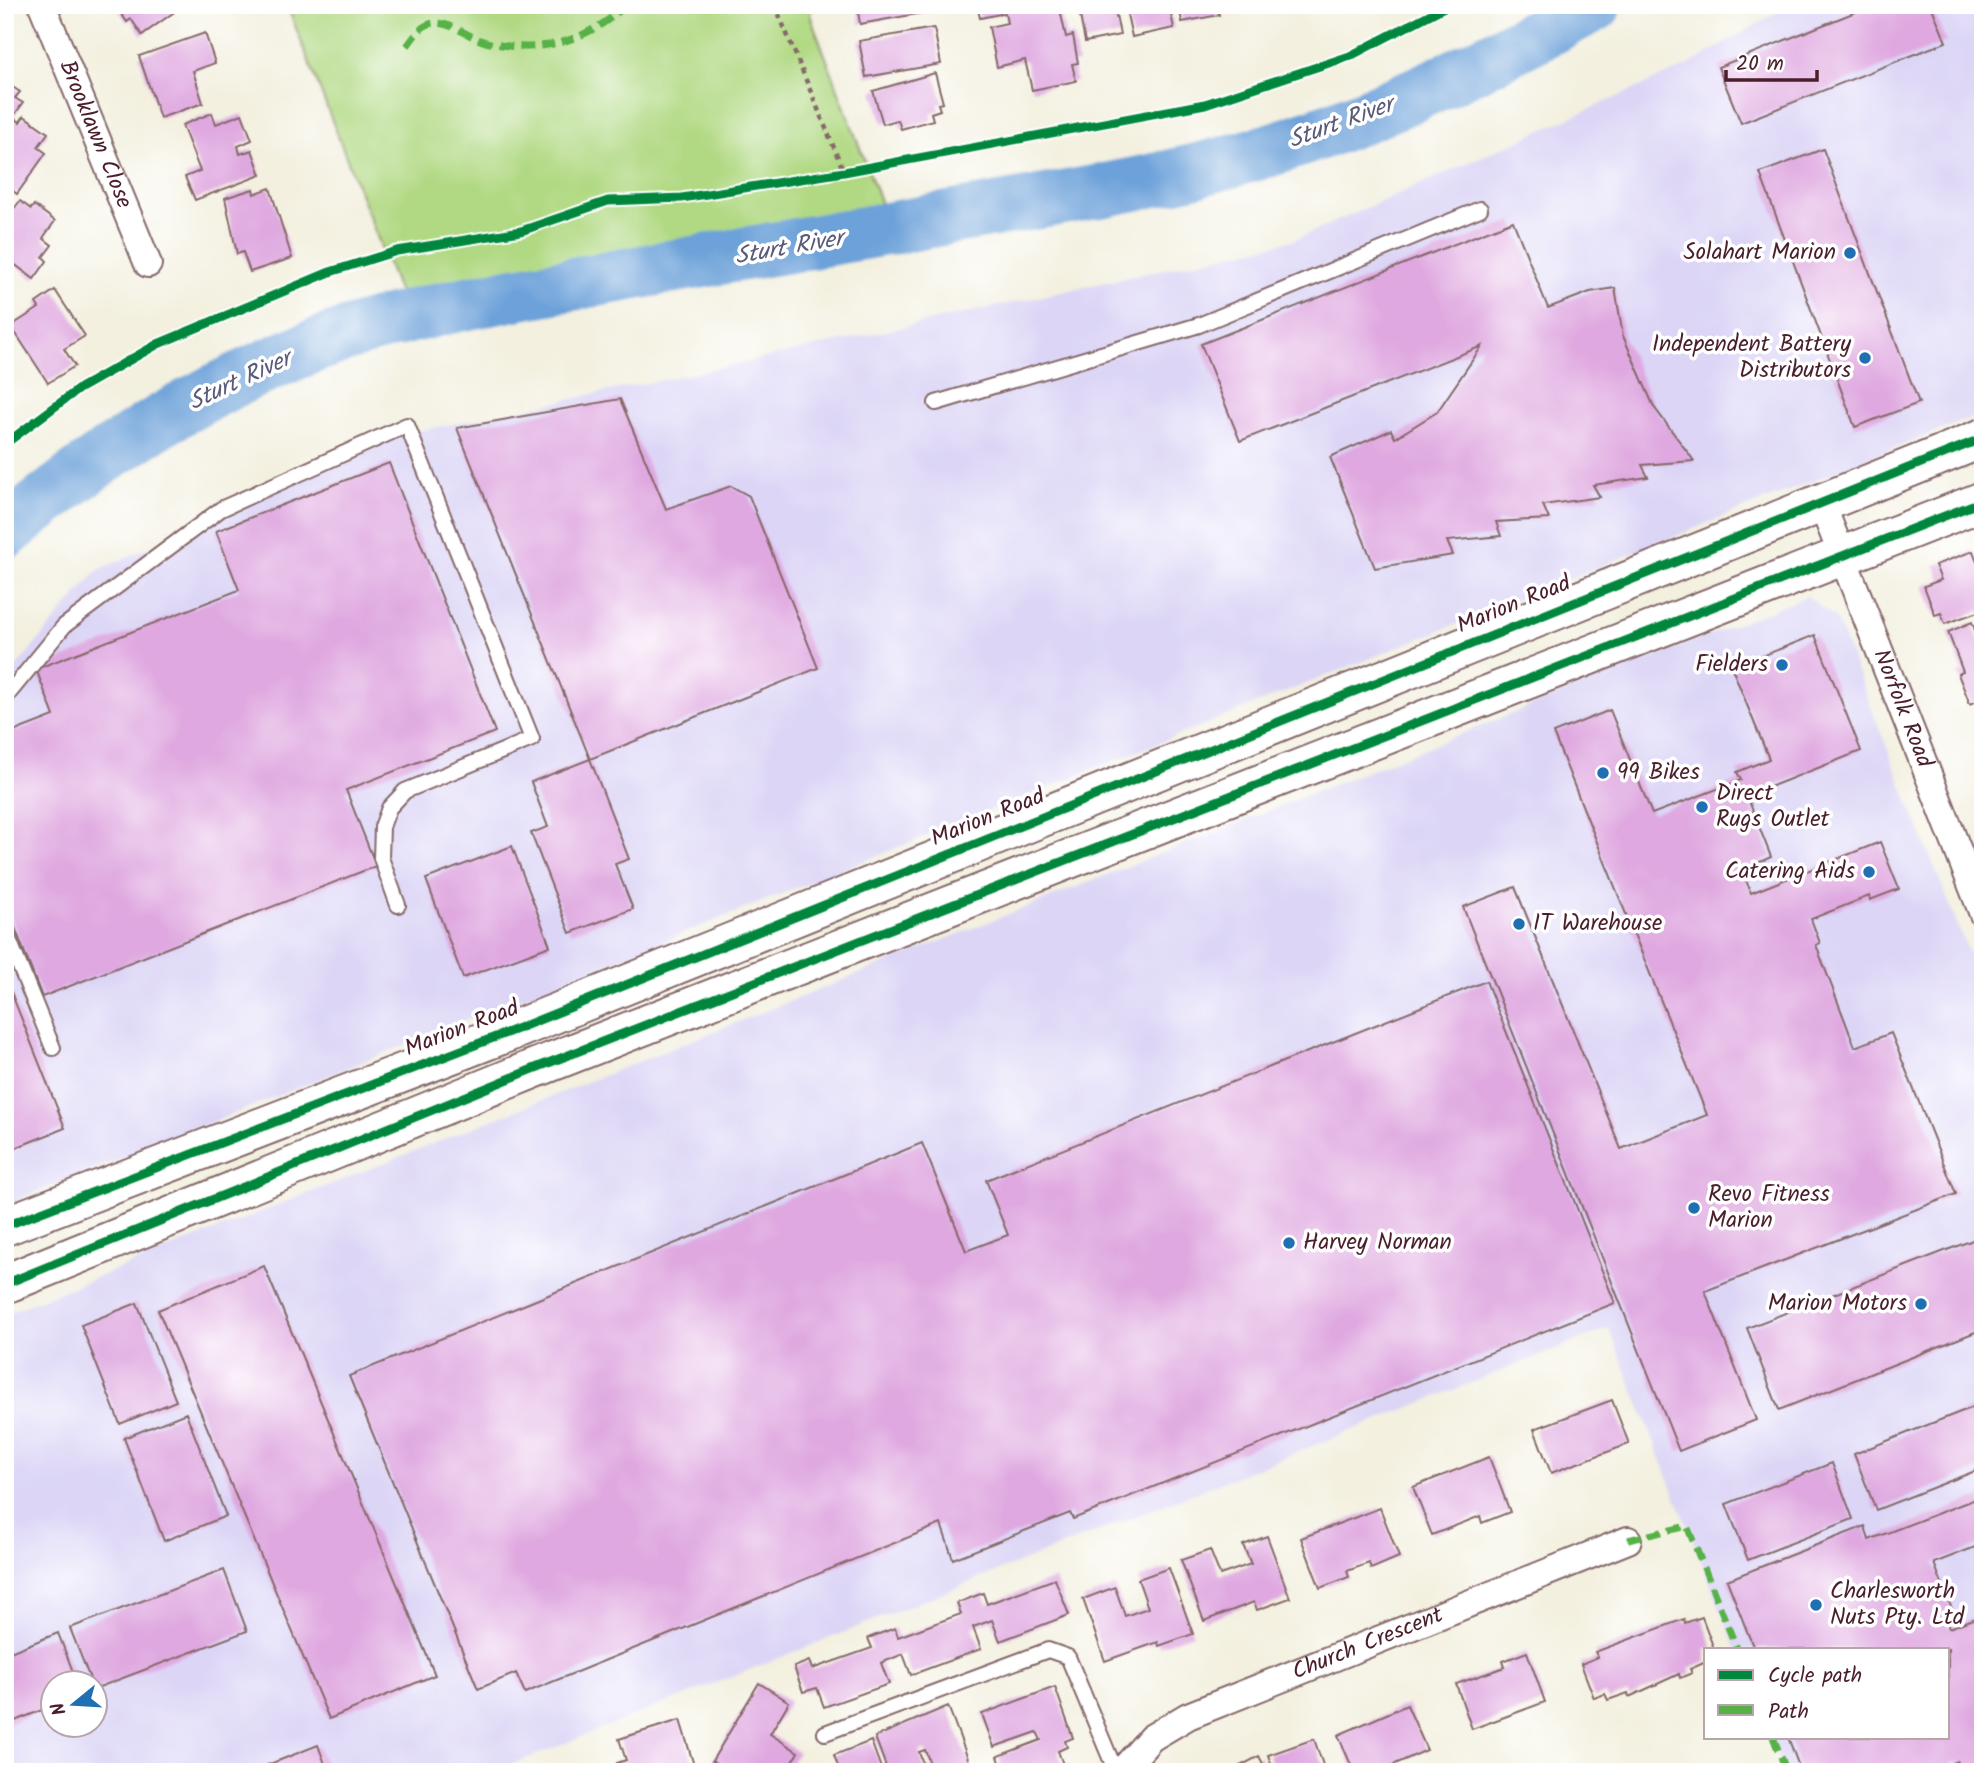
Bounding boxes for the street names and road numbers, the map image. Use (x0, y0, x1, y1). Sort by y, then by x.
street label: Brooklawn Close (49, 55, 141, 214)
street label: Marion Road (1452, 566, 1577, 644)
street label: Norfolk Road (1863, 644, 1942, 774)
street label: Marion Road (926, 779, 1051, 857)
street label: Marion Road (400, 991, 525, 1067)
street label: Church Crescent (1287, 1597, 1450, 1691)

